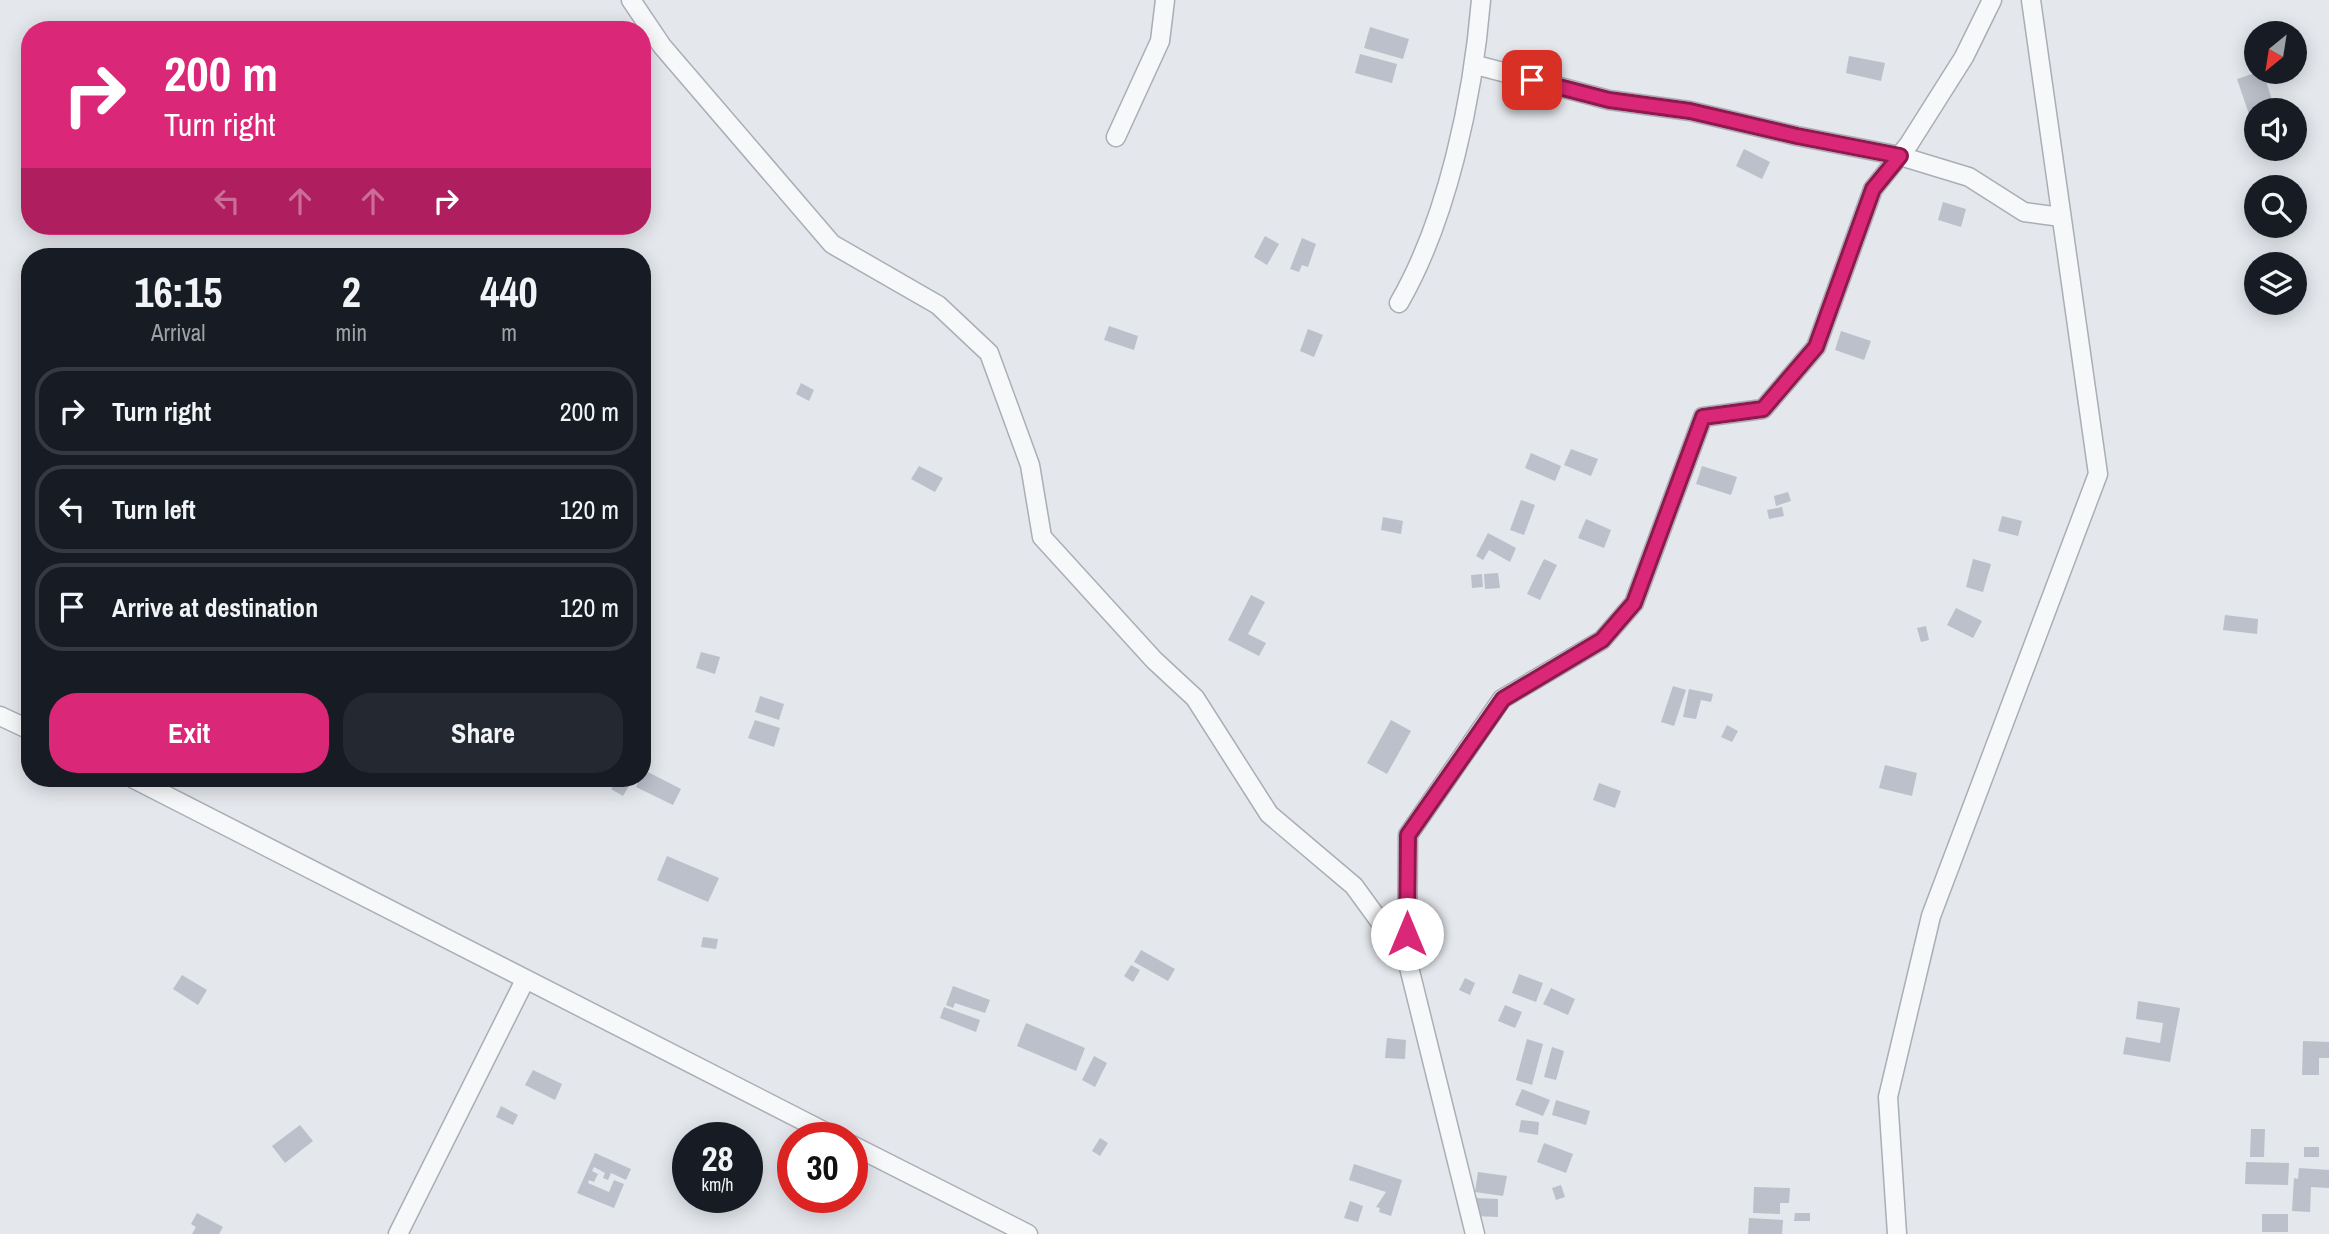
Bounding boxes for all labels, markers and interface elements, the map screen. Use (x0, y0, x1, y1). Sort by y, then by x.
north arrow (2244, 21, 2306, 84)
map controls (2244, 21, 2307, 315)
text: 200 m (164, 40, 278, 106)
icon: right (49, 49, 140, 140)
pin (1502, 50, 1562, 110)
icon: arrive (1513, 61, 1551, 99)
button: sound (2244, 98, 2307, 161)
text: Turn right (164, 103, 276, 146)
button: search (2244, 175, 2307, 238)
icon: left (208, 182, 246, 220)
icon: ahead (281, 182, 319, 220)
icon: ahead (354, 182, 392, 220)
icon: right (427, 182, 465, 220)
button: layers (2244, 252, 2307, 315)
text: 16:15 (134, 264, 222, 320)
text: 2 (342, 264, 361, 320)
text: 440 (480, 264, 538, 320)
text: Arrival (151, 317, 206, 348)
text: min (336, 317, 367, 348)
text: m (501, 317, 517, 348)
icon: right (53, 392, 91, 430)
text: Turn right (112, 394, 211, 429)
text: 200 m (560, 394, 619, 429)
icon: left (53, 490, 91, 528)
text: Turn left (112, 492, 196, 527)
text: 120 m (560, 492, 619, 527)
icon: arrive (53, 588, 91, 626)
text: Arrive at destination (112, 590, 318, 625)
text: 120 m (560, 590, 619, 625)
button: Exit (49, 693, 329, 773)
button: Share (343, 693, 623, 773)
position arrow (1370, 897, 1444, 971)
speed limit sign: 30 (777, 1122, 868, 1213)
text: 28 (702, 1135, 733, 1182)
text: km/h (702, 1172, 734, 1197)

